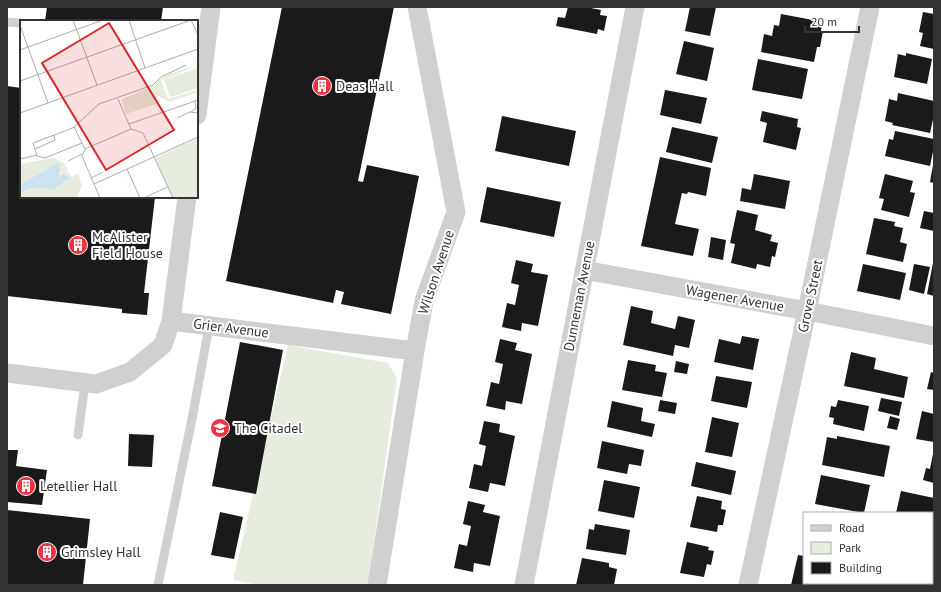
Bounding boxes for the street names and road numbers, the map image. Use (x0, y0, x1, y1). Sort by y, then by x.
street label: Wilson Avenue (414, 228, 458, 316)
street label: Dunneman Avenue (559, 239, 599, 353)
street label: Grove Street (794, 258, 827, 334)
street label: Wagener Avenue (685, 281, 785, 315)
street label: Grier Avenue (192, 314, 270, 342)

